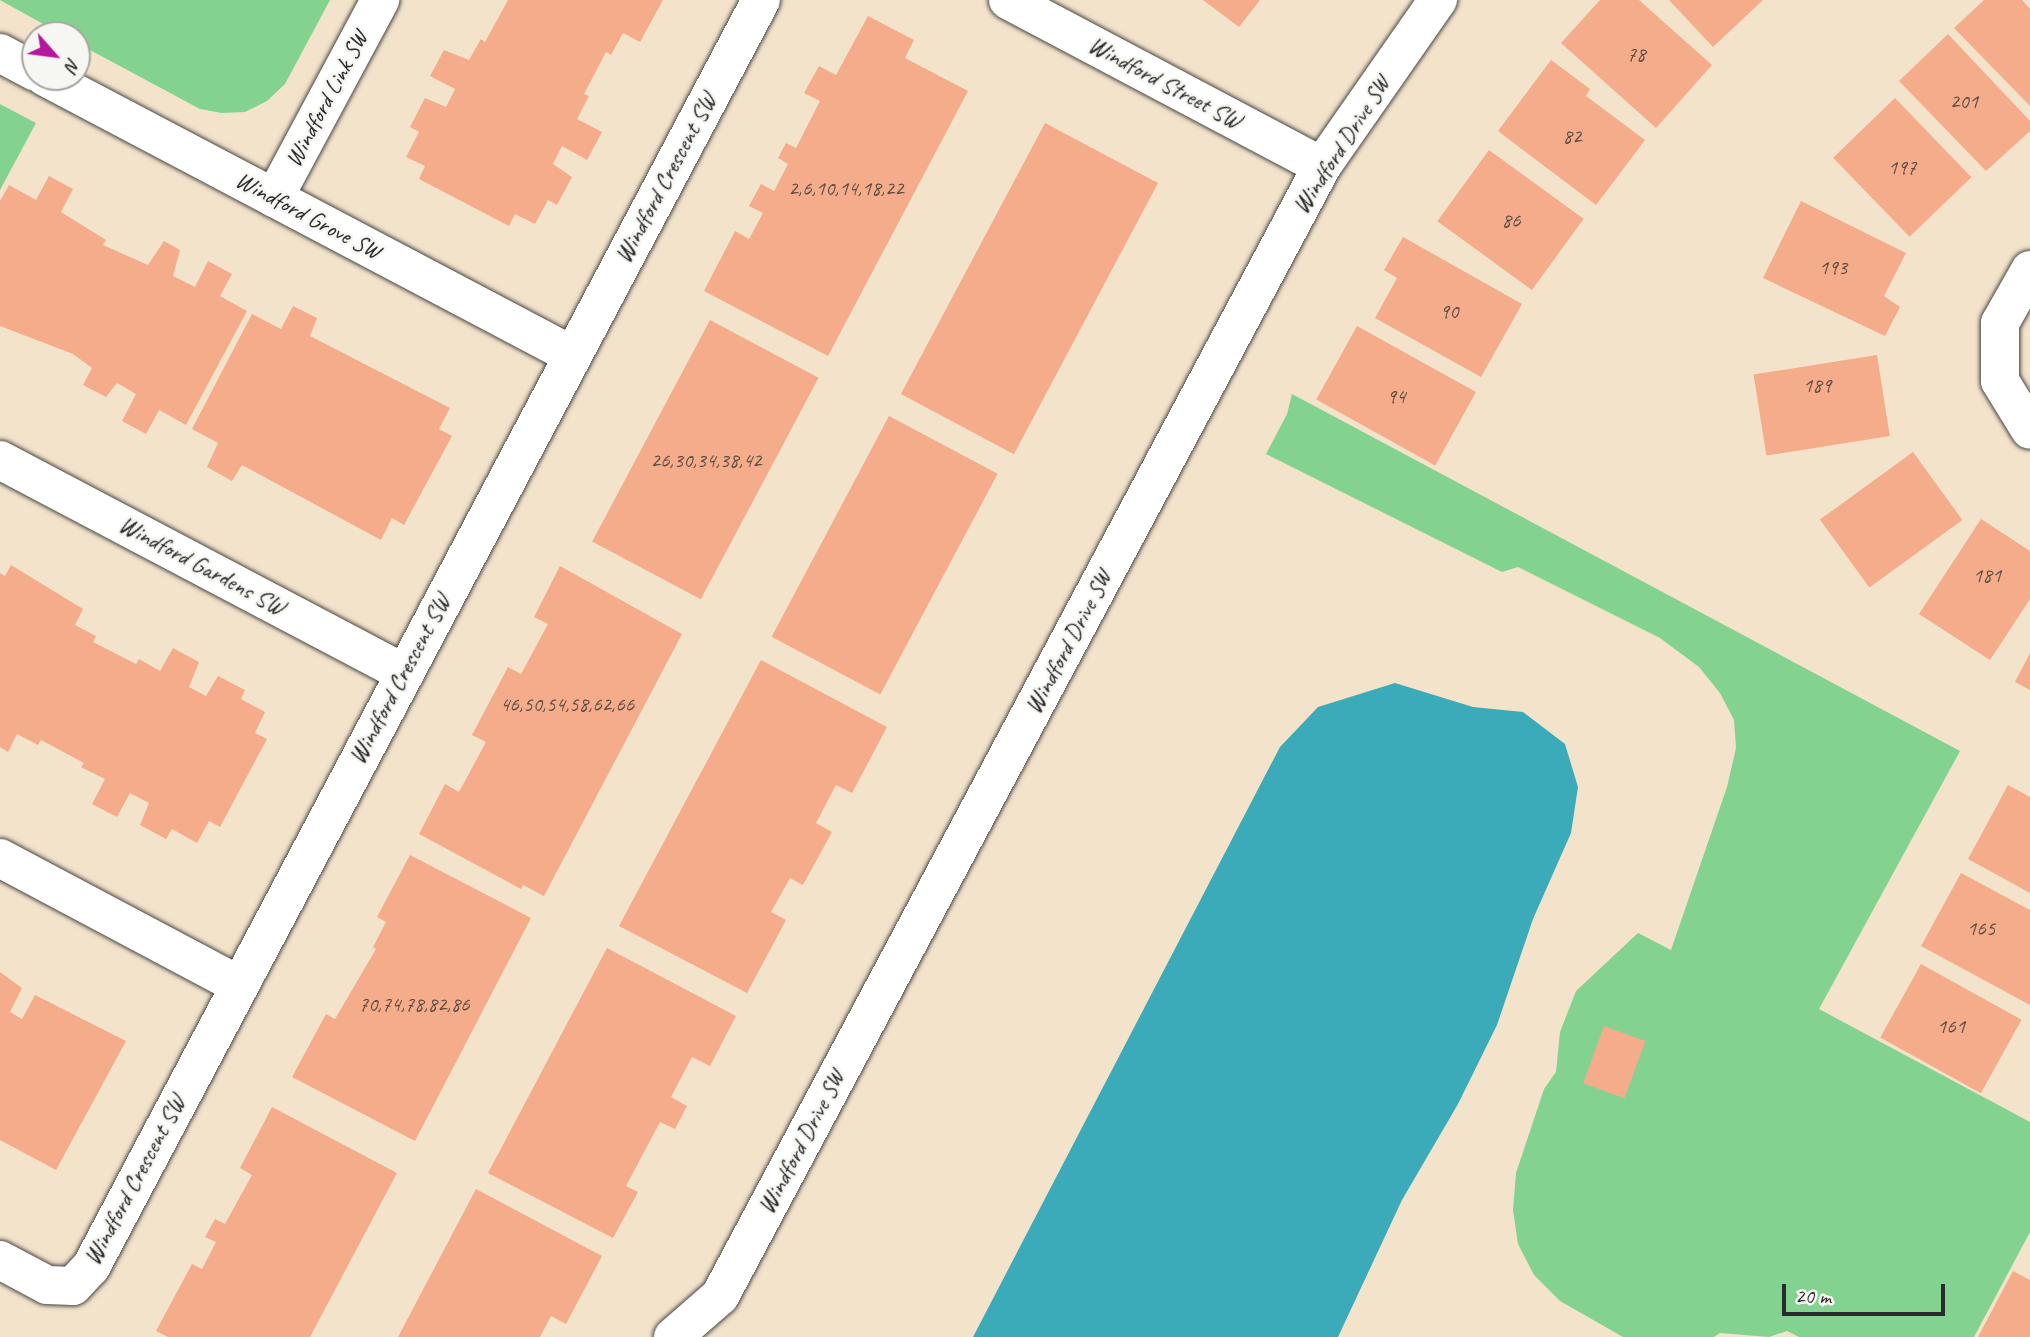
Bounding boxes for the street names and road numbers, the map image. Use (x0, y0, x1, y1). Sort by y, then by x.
street label: Windford Link SW (279, 25, 375, 173)
street label: Windford Street SW (1083, 30, 1247, 136)
street label: Windford Drive SW (1286, 70, 1398, 220)
street label: Windford Crescent SW (609, 88, 723, 268)
street label: Windford Grove SW (230, 165, 386, 267)
street label: Windford Gardens SW (114, 510, 290, 622)
street label: Windford Drive SW (1019, 564, 1119, 720)
street label: Windford Crescent SW (343, 589, 457, 769)
street label: Windford Drive SW (752, 1064, 852, 1220)
street label: Windford Crescent SW (78, 1090, 192, 1270)

